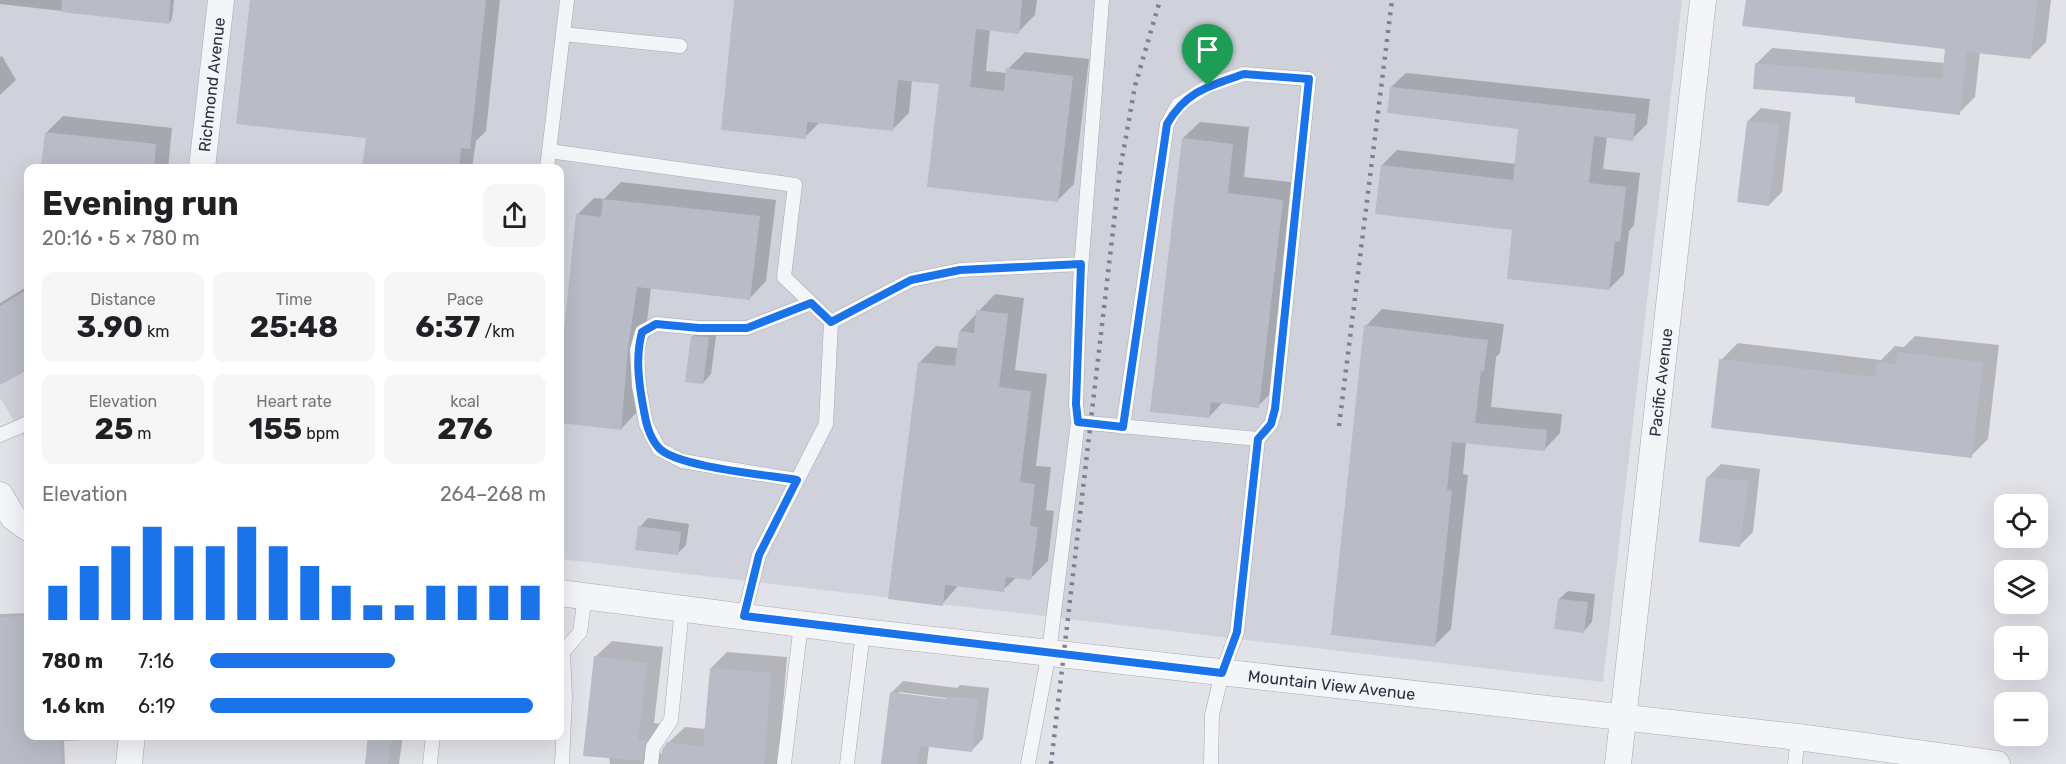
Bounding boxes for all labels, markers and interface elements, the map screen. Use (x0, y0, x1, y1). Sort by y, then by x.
street label: Richmond Avenue (195, 16, 229, 153)
pin (1182, 24, 1233, 86)
icon: arrive (1191, 33, 1224, 66)
text: Evening run (42, 184, 239, 223)
button: share (483, 184, 546, 247)
text: 20:16 · 5 × 780 m (42, 226, 200, 250)
text: Distance (90, 290, 156, 309)
text: Time (276, 290, 312, 309)
text: Pace (447, 290, 483, 309)
text: 3.90 (76, 309, 143, 345)
text: 25:48 (250, 309, 338, 345)
text: 6:37 (415, 309, 481, 345)
text: km (143, 322, 170, 341)
text: /km (481, 322, 515, 341)
street label: Pacific Avenue (1645, 327, 1676, 438)
text: Elevation (89, 392, 157, 411)
text: Heart rate (256, 392, 332, 411)
text: kcal (450, 392, 480, 411)
text: 25 (94, 411, 133, 447)
text: 155 (249, 411, 302, 447)
text: 276 (437, 411, 493, 447)
text: m (133, 424, 152, 443)
text: bpm (302, 424, 339, 443)
text: Elevation (42, 482, 128, 506)
text: 264–268 m (440, 482, 546, 506)
map controls (1994, 494, 2048, 746)
button: locate (1994, 494, 2048, 548)
button: layers (1994, 560, 2048, 614)
button: + (1994, 626, 2048, 680)
text: 780 m (42, 649, 103, 673)
text: 7:16 (138, 649, 174, 673)
street label: Mountain View Avenue (1247, 666, 1416, 704)
button: − (1994, 692, 2048, 746)
text: 1.6 km (42, 694, 105, 718)
text: 6:19 (138, 694, 176, 718)

